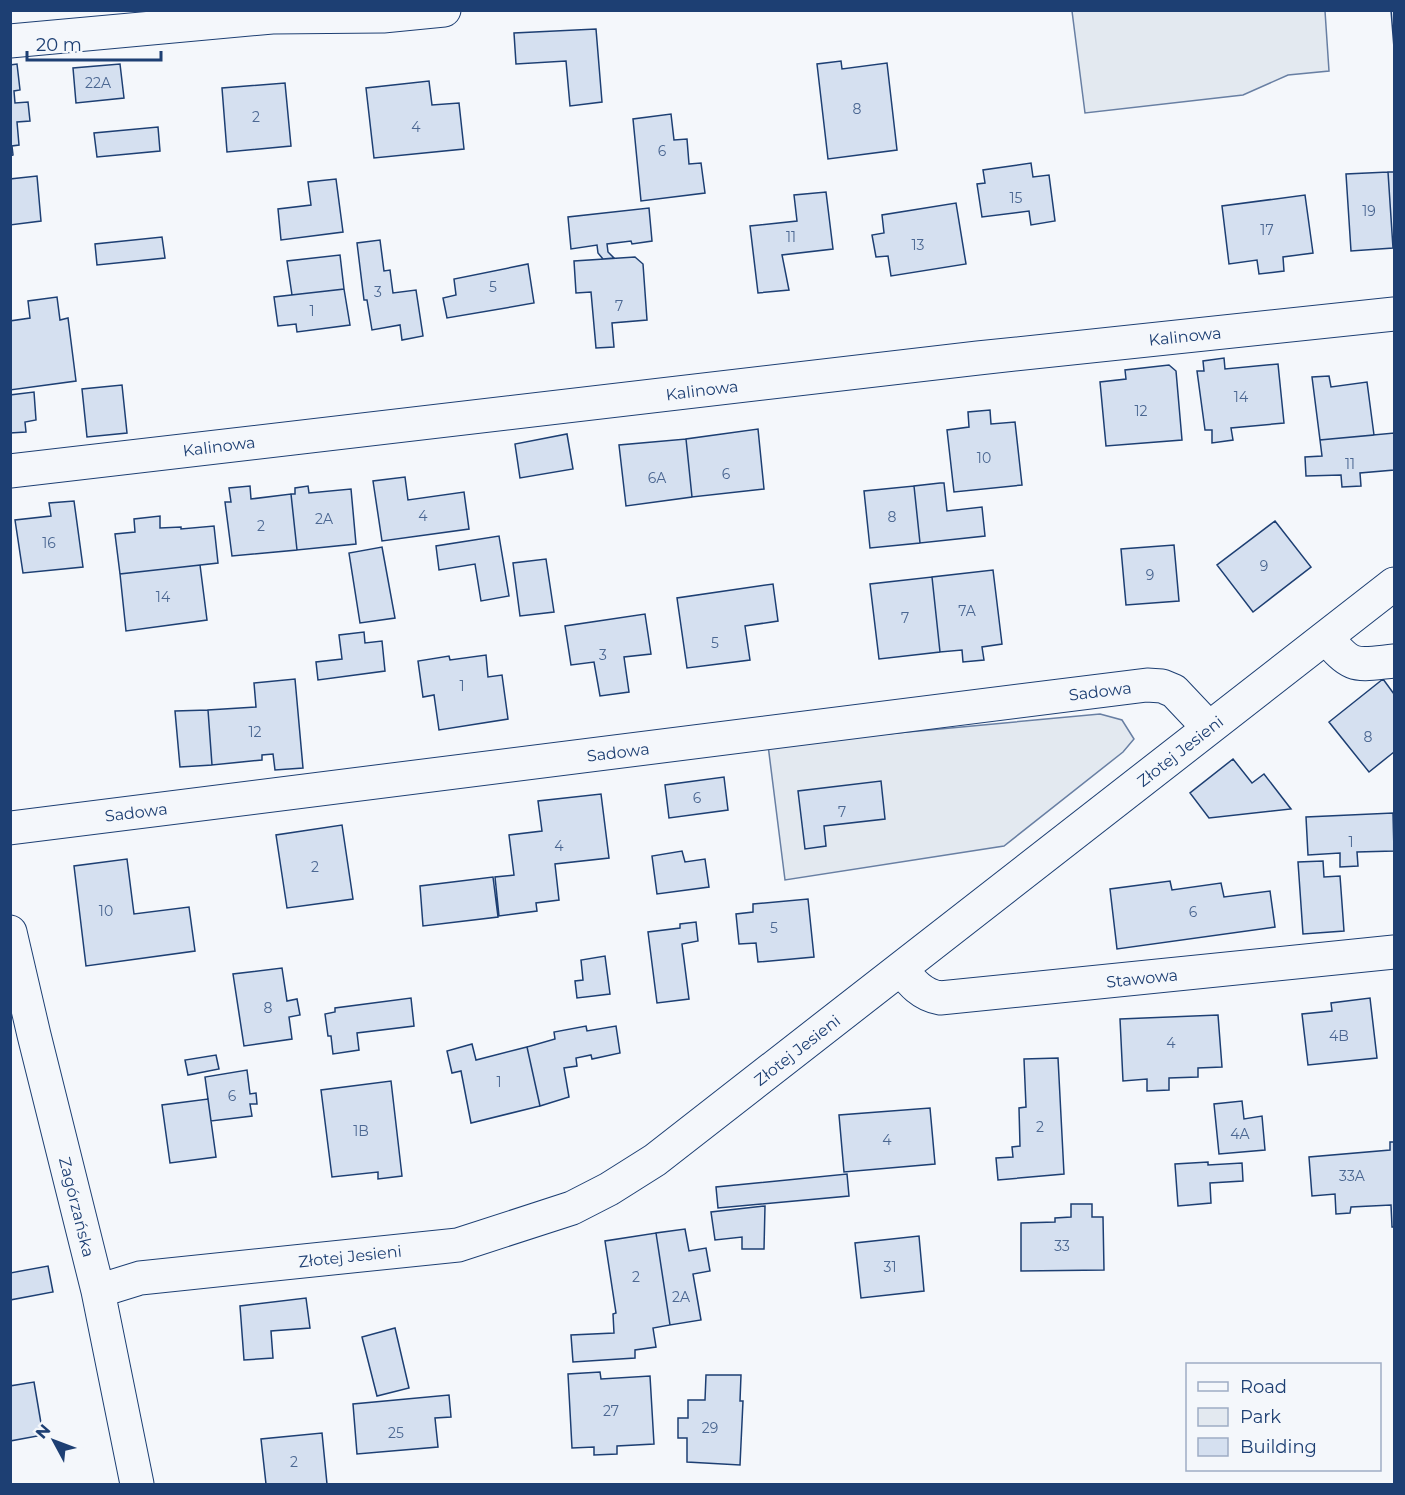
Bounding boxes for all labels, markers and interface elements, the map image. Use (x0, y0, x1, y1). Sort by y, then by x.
scale bar (27, 24, 160, 62)
text: 20 m (36, 34, 82, 56)
house number: 22A (85, 74, 112, 92)
house number: 8 (853, 100, 862, 118)
house number: 2 (252, 108, 260, 126)
house number: 4 (411, 118, 421, 136)
house number: 6 (658, 142, 667, 160)
house number: 15 (1010, 189, 1023, 207)
house number: 19 (1362, 202, 1376, 220)
house number: 17 (1260, 221, 1274, 239)
house number: 11 (786, 228, 796, 246)
house number: 13 (912, 236, 925, 254)
house number: 5 (489, 278, 497, 296)
house number: 3 (374, 283, 382, 301)
house number: 7 (615, 297, 623, 315)
house number: 1 (309, 302, 315, 320)
street label: Kalinowa (1148, 323, 1222, 350)
street label: Kalinowa (665, 377, 739, 404)
house number: 14 (1234, 388, 1249, 406)
house number: 12 (1134, 402, 1148, 420)
street label: Kalinowa (182, 433, 256, 460)
house number: 10 (977, 449, 991, 467)
house number: 11 (1345, 455, 1355, 473)
house number: 6 (722, 465, 731, 483)
house number: 6A (648, 469, 667, 487)
house number: 4 (418, 507, 428, 525)
house number: 8 (888, 508, 897, 526)
house number: 2A (315, 510, 334, 528)
house number: 2 (257, 517, 265, 535)
house number: 16 (42, 534, 56, 552)
house number: 9 (1260, 557, 1268, 575)
house number: 9 (1146, 566, 1154, 584)
house number: 14 (156, 588, 171, 606)
house number: 7A (958, 602, 977, 620)
house number: 7 (901, 609, 909, 627)
house number: 5 (711, 634, 719, 652)
house number: 3 (599, 646, 607, 664)
house number: 1 (459, 677, 465, 695)
street label: Sadowa (1068, 678, 1133, 705)
street label: Złotej Jesieni (1134, 712, 1227, 791)
house number: 12 (248, 723, 262, 741)
house number: 8 (1364, 728, 1373, 746)
street label: Sadowa (586, 739, 651, 766)
house number: 6 (693, 789, 702, 807)
street label: Sadowa (104, 799, 169, 826)
house number: 7 (838, 803, 846, 821)
house number: 1 (1348, 833, 1354, 851)
house number: 4 (554, 837, 564, 855)
house number: 2 (311, 858, 319, 876)
house number: 10 (99, 902, 113, 920)
house number: 6 (1189, 903, 1198, 921)
house number: 5 (770, 919, 778, 937)
street label: Stawowa (1105, 965, 1179, 992)
house number: 8 (264, 999, 273, 1017)
street label: Złotej Jesieni (751, 1011, 844, 1090)
house number: 4B (1329, 1027, 1349, 1045)
house number: 4 (1166, 1034, 1176, 1052)
house number: 1 (496, 1073, 502, 1091)
house number: 6 (228, 1087, 237, 1105)
house number: 2 (1036, 1118, 1044, 1136)
house number: 1B (353, 1122, 369, 1140)
house number: 4A (1230, 1125, 1251, 1143)
house number: 4 (882, 1131, 892, 1149)
street label: Zagórzańska (55, 1155, 98, 1259)
house number: 33A (1339, 1167, 1366, 1185)
house number: 33 (1054, 1237, 1070, 1255)
street label: Złotej Jesieni (297, 1242, 403, 1271)
house number: 31 (884, 1258, 896, 1276)
house number: 2 (632, 1268, 640, 1286)
house number: 2A (672, 1288, 691, 1306)
legend (1186, 1363, 1381, 1471)
text: Road (1240, 1376, 1287, 1398)
house number: 27 (603, 1402, 619, 1420)
text: Park (1240, 1406, 1281, 1428)
north arrow (24, 1411, 84, 1471)
house number: 29 (702, 1419, 718, 1437)
text: N (32, 1420, 54, 1443)
house number: 25 (388, 1424, 404, 1442)
text: Building (1240, 1436, 1317, 1458)
house number: 2 (290, 1453, 298, 1471)

